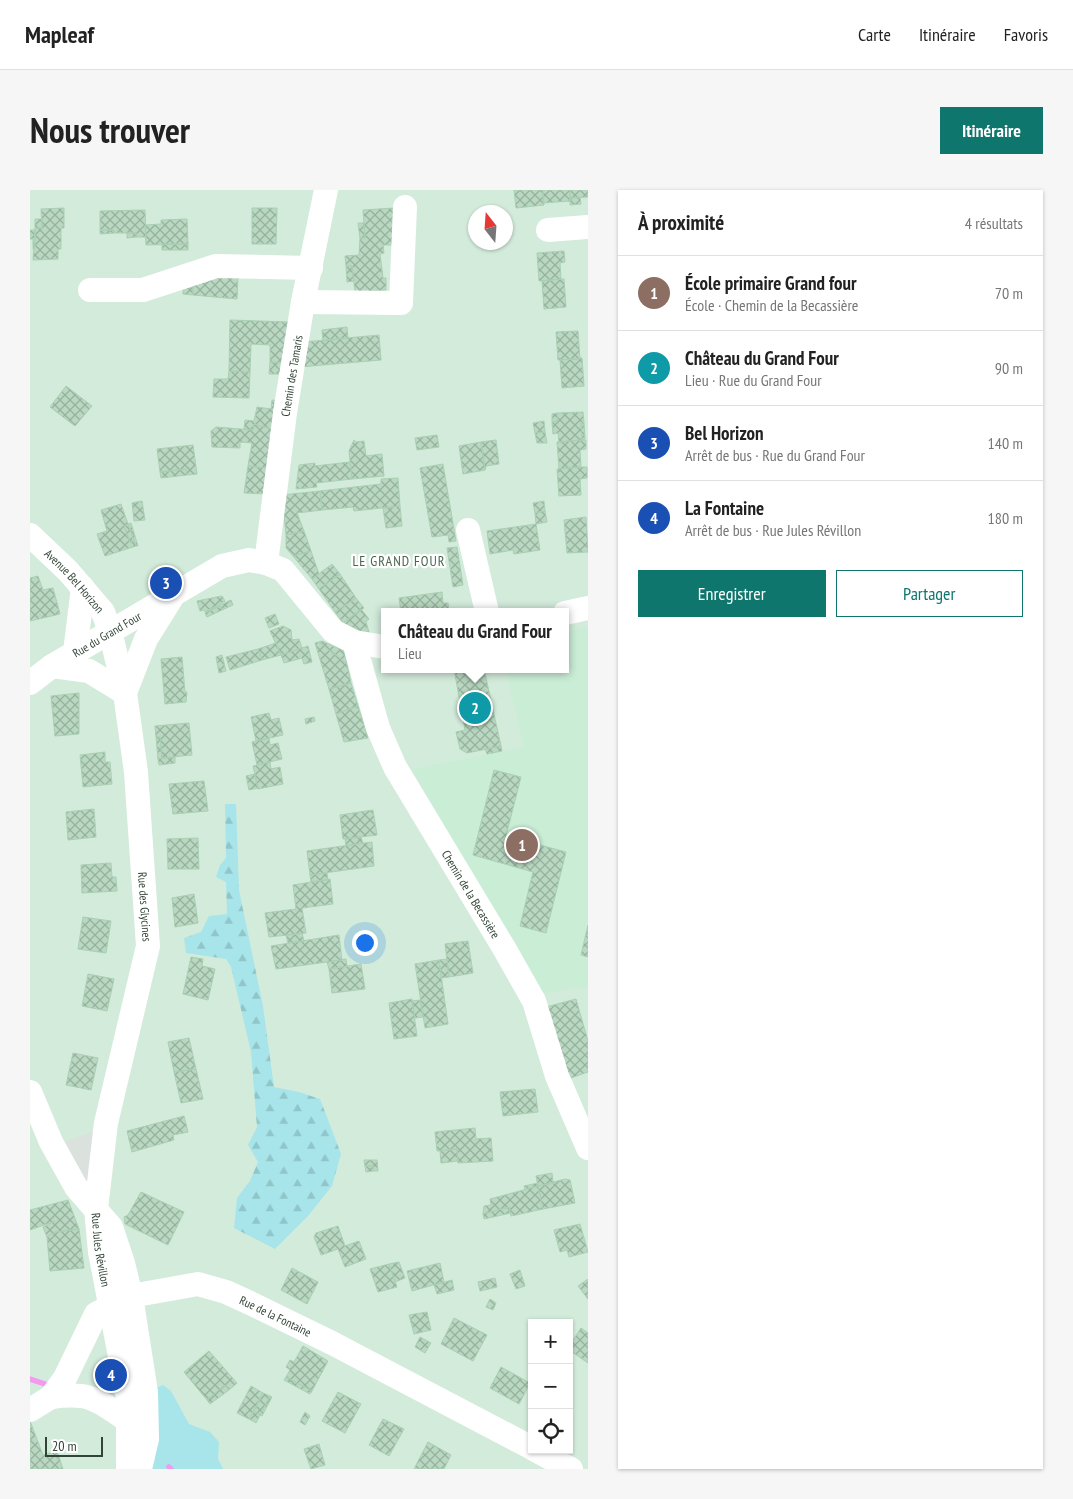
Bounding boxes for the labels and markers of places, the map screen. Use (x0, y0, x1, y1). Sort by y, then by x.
pin: 3 (150, 564, 182, 602)
pin: 2 (459, 689, 491, 727)
pin: 1 (506, 826, 538, 864)
pin: 4 (95, 1356, 127, 1394)

